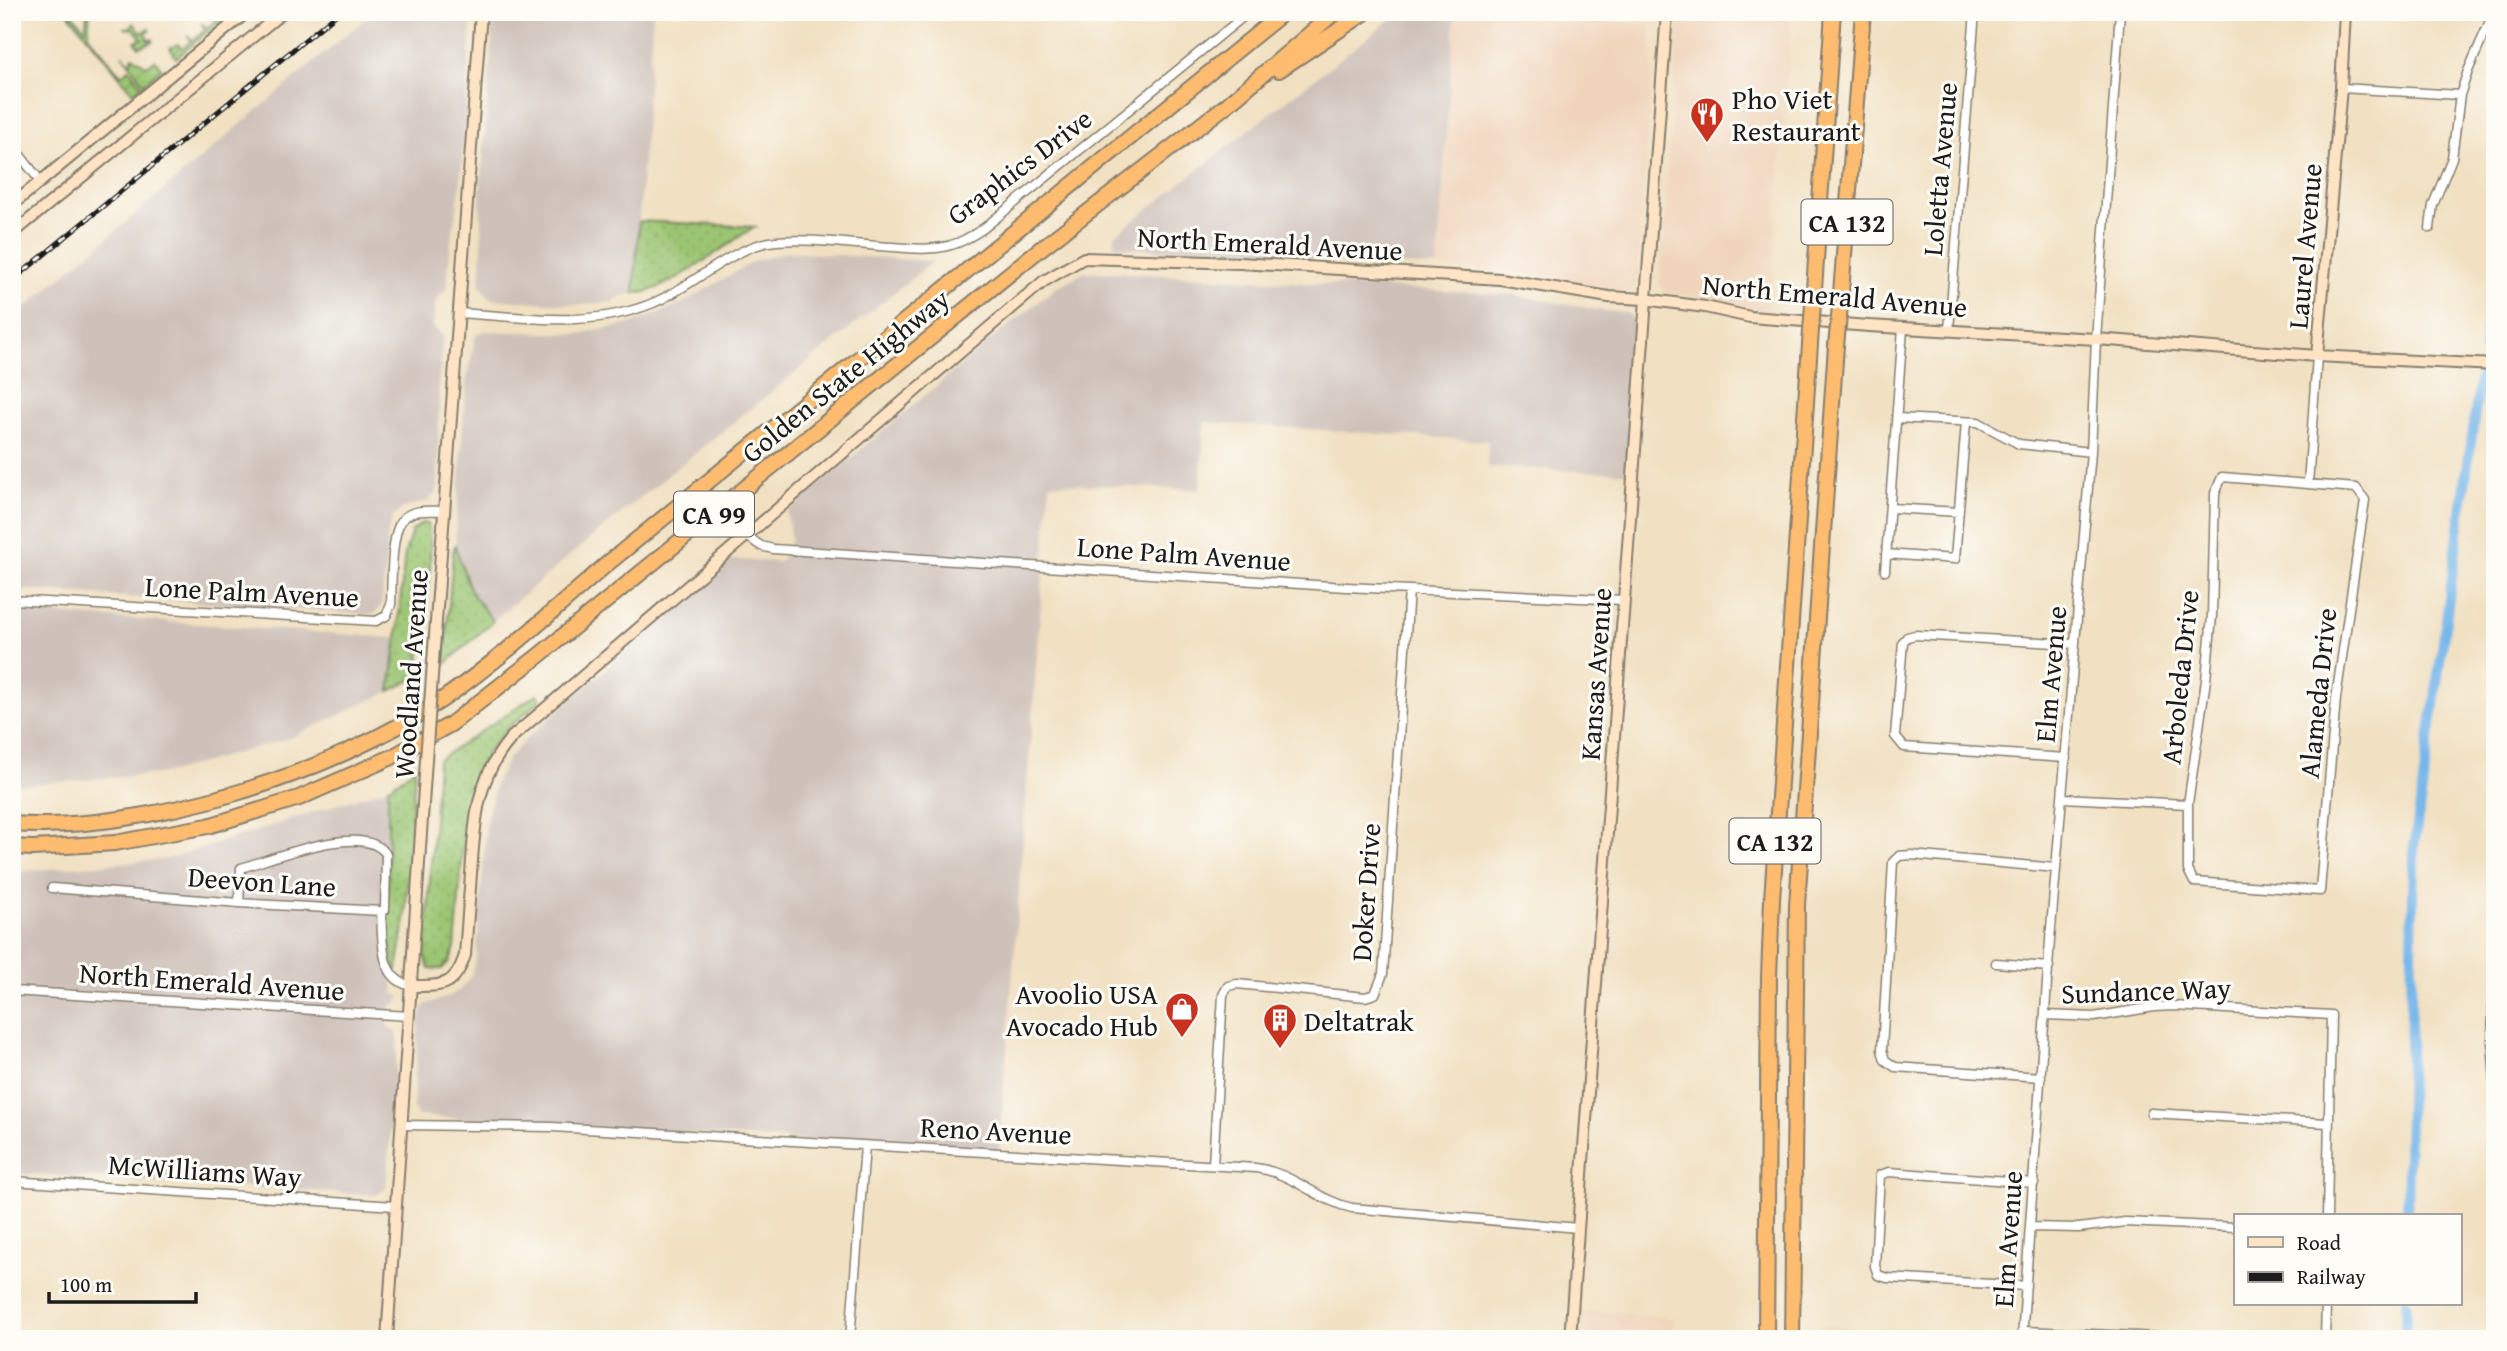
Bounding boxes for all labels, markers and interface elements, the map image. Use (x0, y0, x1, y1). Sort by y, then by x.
place label: Pho Viet Restaurant (1732, 78, 1861, 151)
street label: Loletta Avenue (1911, 80, 1967, 258)
restaurant icon: Pho Viet Restaurant (1688, 95, 1726, 144)
street label: Graphics Drive (938, 98, 1100, 234)
street label: Laurel Avenue (2276, 161, 2332, 331)
road number: CA 132 (1801, 200, 1892, 244)
street label: North Emerald Avenue (1136, 216, 1404, 270)
street label: North Emerald Avenue (1701, 263, 1969, 327)
street label: Golden State Highway (732, 278, 958, 472)
road number: CA 99 (674, 492, 754, 536)
street label: Lone Palm Avenue (1076, 525, 1292, 581)
street label: Lone Palm Avenue (144, 565, 360, 617)
street label: Woodland Avenue (382, 568, 438, 780)
street label: Kansas Avenue (1569, 586, 1621, 762)
street label: Arboleda Drive (2149, 588, 2209, 766)
street label: Elm Avenue (2024, 604, 2076, 744)
street label: Alameda Drive (2288, 606, 2346, 780)
road number: CA 132 (1730, 818, 1820, 863)
street label: Doker Drive (1340, 821, 1390, 963)
street label: Deevon Lane (186, 855, 338, 907)
street label: North Emerald Avenue (78, 951, 346, 1011)
street label: Sundance Way (2060, 967, 2232, 1013)
place label: Avoolio USA Avocado Hub (1005, 973, 1158, 1046)
shop icon: Avoolio USA Avocado Hub (1163, 990, 1201, 1039)
place label: Deltatrak (1304, 1000, 1415, 1041)
building icon: Deltatrak (1261, 1001, 1299, 1050)
street label: Reno Avenue (919, 1106, 1073, 1154)
street label: McWilliams Way (107, 1143, 303, 1197)
street label: Elm Avenue (1982, 1169, 2032, 1309)
legend (2234, 1214, 2462, 1306)
text: Road (2297, 1227, 2342, 1258)
scale bar (49, 1260, 196, 1304)
text: Railway (2297, 1261, 2366, 1292)
text: 100 m (60, 1269, 112, 1300)

